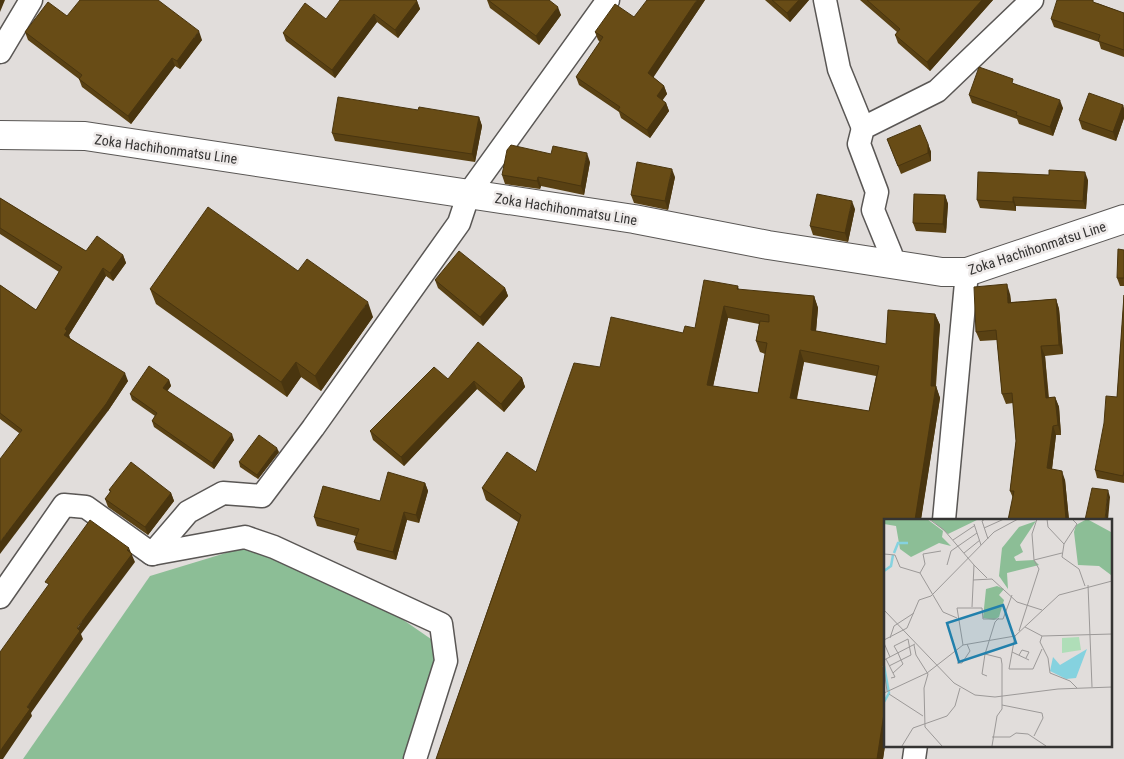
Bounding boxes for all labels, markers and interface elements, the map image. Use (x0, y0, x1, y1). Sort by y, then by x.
street label: Zoka Hachihonmatsu Line (94, 131, 239, 167)
street label: Zoka Hachihonmatsu Line (494, 190, 639, 228)
street label: Zoka Hachihonmatsu Line (966, 218, 1108, 278)
inset map (884, 519, 1112, 746)

